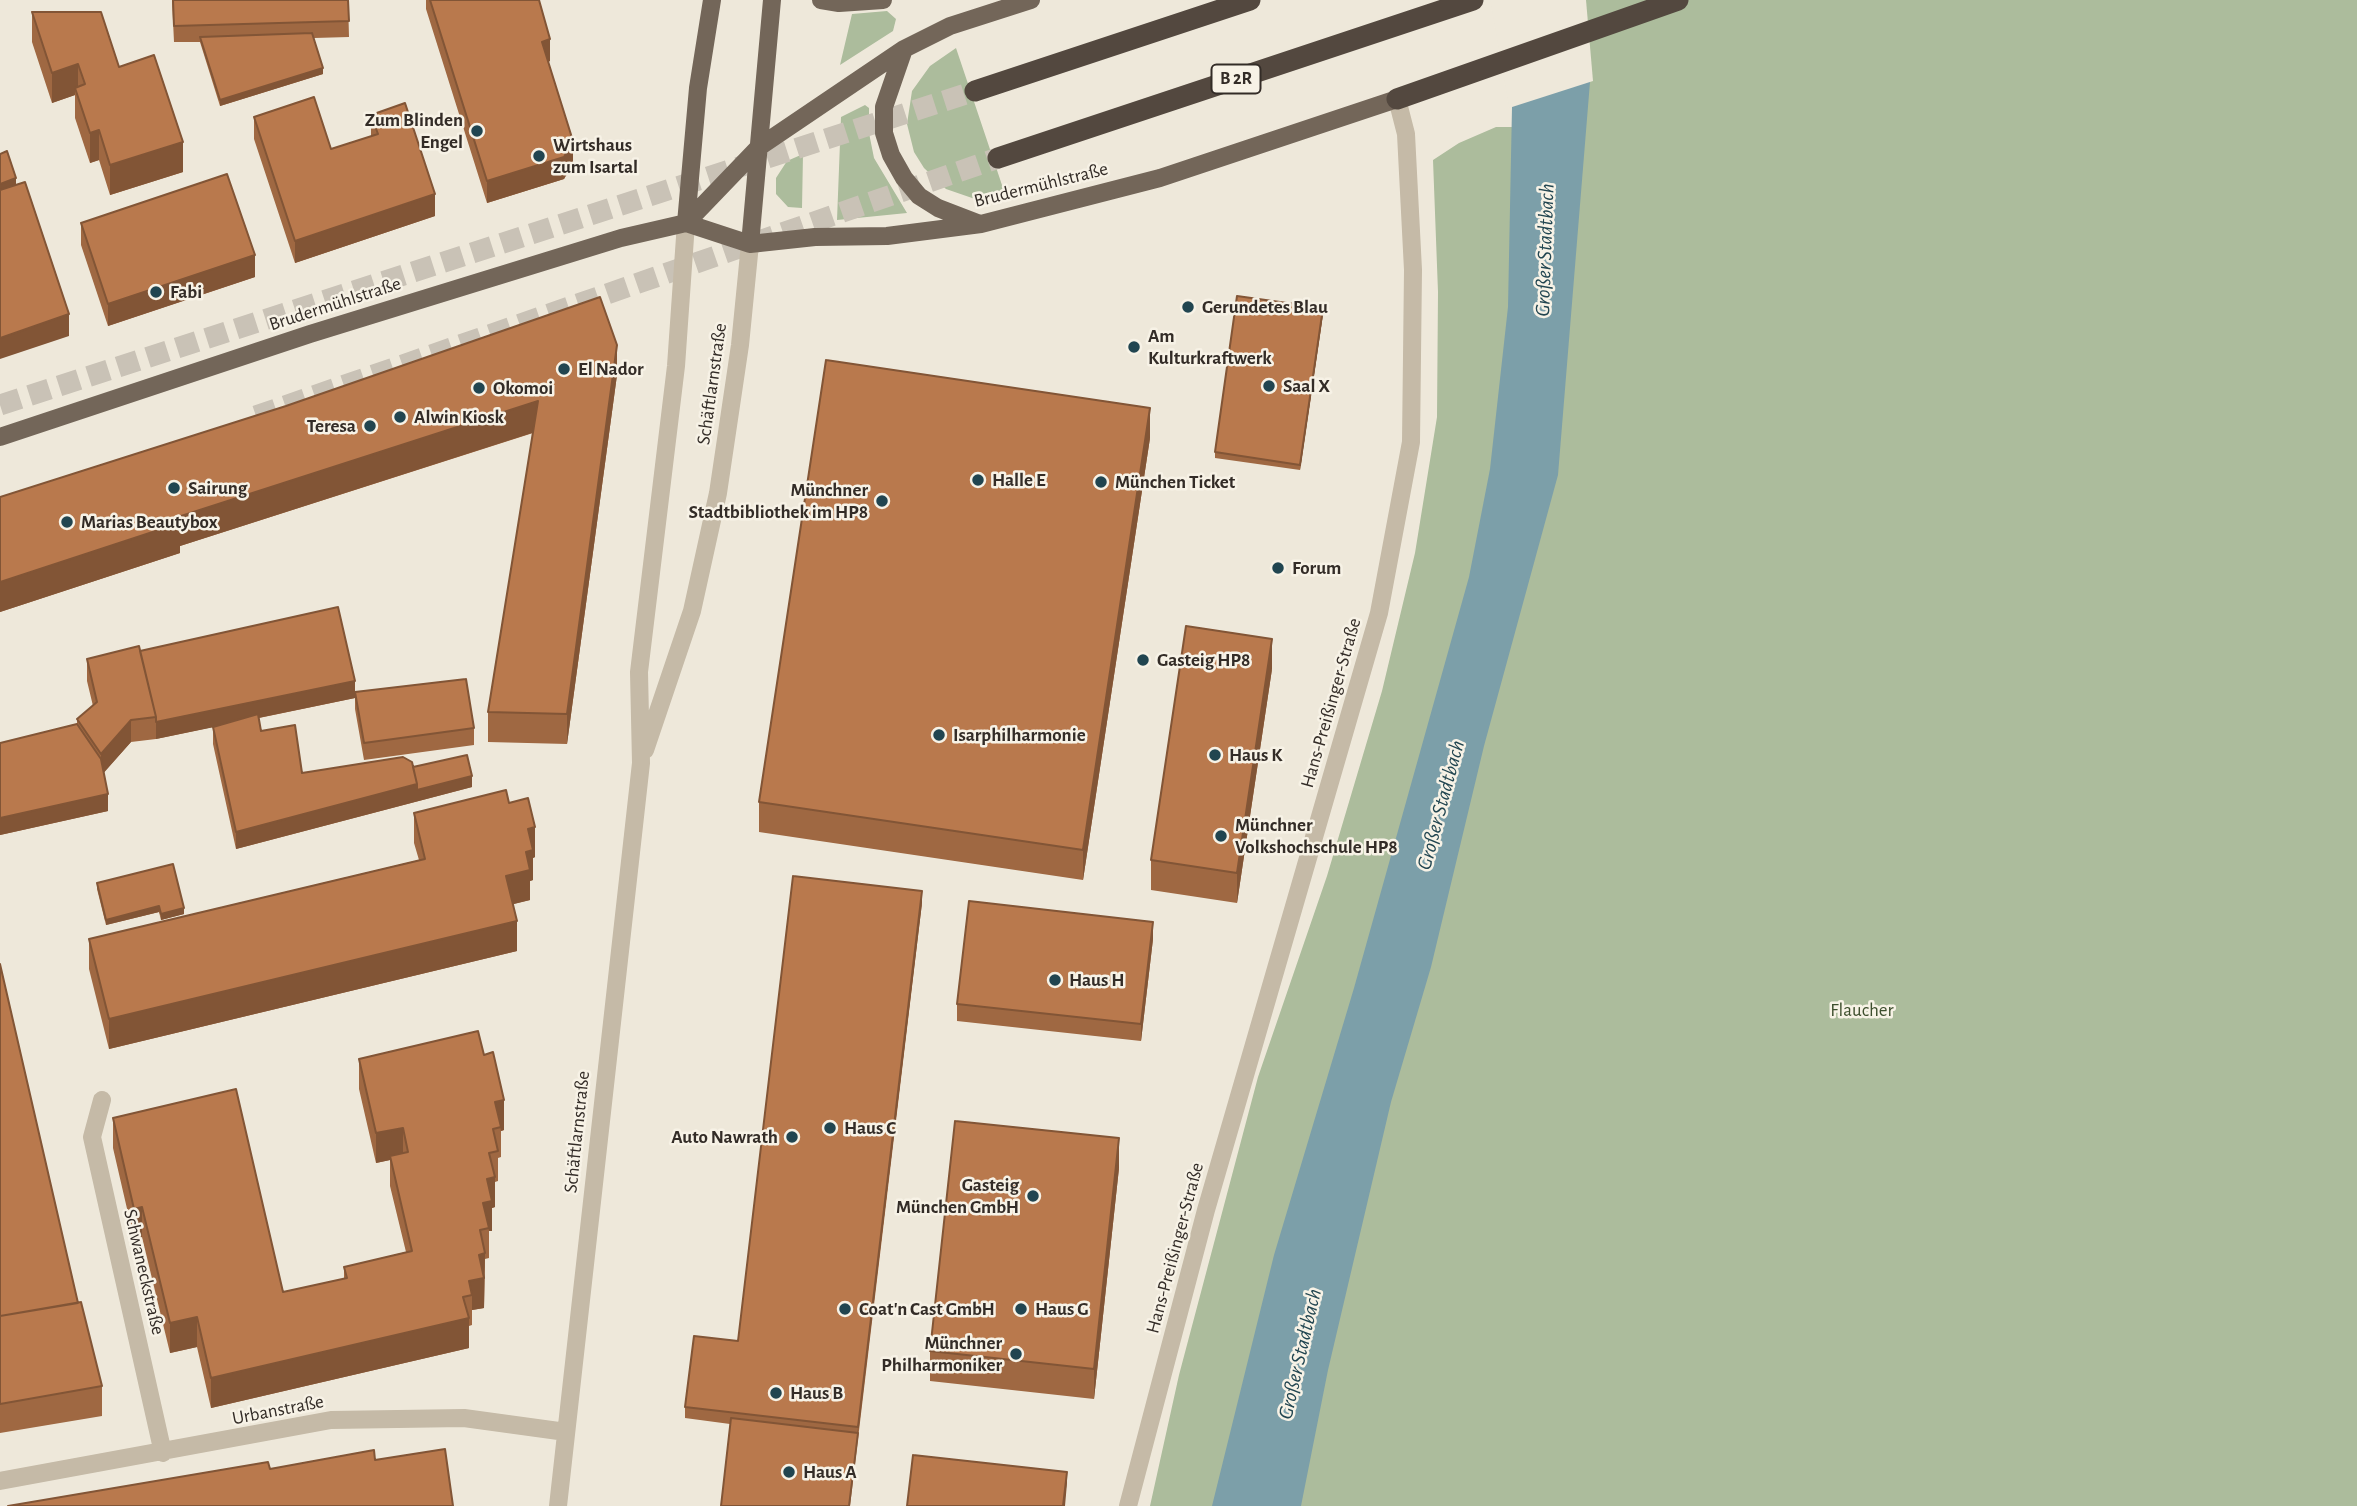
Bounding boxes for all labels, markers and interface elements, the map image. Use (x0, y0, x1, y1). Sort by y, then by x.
road number: B 2R (1212, 64, 1260, 94)
place label: Zum Blinden Engel (365, 109, 463, 153)
marker: Zum Blinden Engel (469, 123, 485, 139)
place label: Wirtshaus zum Isartal (553, 134, 638, 178)
marker: Wirtshaus zum Isartal (531, 148, 547, 164)
street label: Brudermühlstraße (972, 157, 1110, 213)
water label: Großer Stadtbach (1530, 183, 1560, 317)
street label: Brudermühlstraße (266, 272, 404, 336)
place label: Fabi (170, 281, 202, 303)
marker: Fabi (148, 284, 164, 300)
place label: Gerundetes Blau (1202, 296, 1328, 318)
marker: Gerundetes Blau (1180, 299, 1196, 315)
street label: Schäftlarnstraße (692, 322, 732, 446)
place label: Am Kulturkraftwerk (1148, 325, 1272, 369)
marker: Am Kulturkraftwerk (1126, 339, 1142, 355)
place label: El Nador (578, 358, 644, 380)
marker: El Nador (556, 361, 572, 377)
place label: Saal X (1283, 375, 1330, 397)
place label: Okomoi (493, 377, 553, 399)
marker: Saal X (1261, 378, 1277, 394)
marker: Okomoi (471, 380, 487, 396)
place label: Alwin Kiosk (414, 406, 504, 428)
marker: Alwin Kiosk (392, 409, 408, 425)
place label: Teresa (307, 415, 356, 437)
marker: Teresa (362, 418, 378, 434)
place label: Halle E (992, 469, 1046, 491)
place label: München Ticket (1115, 471, 1235, 493)
marker: Halle E (970, 472, 986, 488)
marker: München Ticket (1093, 474, 1109, 490)
place label: Sairung (188, 477, 247, 499)
place label: Münchner Stadtbibliothek im HP8 (688, 479, 868, 523)
marker: Sairung (166, 480, 182, 496)
marker: Münchner Stadtbibliothek im HP8 (874, 493, 890, 509)
place label: Marias Beautybox (81, 511, 217, 533)
marker: Marias Beautybox (59, 514, 75, 530)
place label: Forum (1292, 557, 1341, 579)
marker: Forum (1270, 560, 1286, 576)
street label: Hans-Preißinger-Straße (1296, 615, 1366, 791)
place label: Gasteig HP8 (1157, 649, 1250, 671)
marker: Gasteig HP8 (1135, 652, 1151, 668)
place label: Isarphilharmonie (953, 724, 1086, 746)
marker: Isarphilharmonie (931, 727, 947, 743)
water label: Großer Stadtbach (1412, 737, 1470, 873)
place label: Haus K (1229, 744, 1282, 766)
marker: Haus K (1207, 747, 1223, 763)
place label: Münchner Volkshochschule HP8 (1235, 814, 1398, 858)
marker: Münchner Volkshochschule HP8 (1213, 828, 1229, 844)
place label: Haus H (1069, 969, 1124, 991)
marker: Haus H (1047, 972, 1063, 988)
park label: Flaucher (1830, 999, 1894, 1021)
street label: Schäftlarnstraße (559, 1070, 595, 1194)
place label: Haus C (844, 1117, 896, 1139)
marker: Haus C (822, 1120, 838, 1136)
place label: Auto Nawrath (671, 1126, 778, 1148)
marker: Auto Nawrath (784, 1129, 800, 1145)
street label: Hans-Preißinger-Straße (1141, 1160, 1209, 1336)
place label: Gasteig München GmbH (896, 1174, 1019, 1218)
marker: Gasteig München GmbH (1025, 1188, 1041, 1204)
street label: Schwaneckstraße (118, 1207, 170, 1337)
water label: Großer Stadtbach (1273, 1286, 1327, 1422)
place label: Coat'n Cast GmbH (859, 1298, 995, 1320)
place label: Haus G (1035, 1298, 1089, 1320)
marker: Coat'n Cast GmbH (837, 1301, 853, 1317)
marker: Haus G (1013, 1301, 1029, 1317)
place label: Münchner Philharmoniker (881, 1332, 1002, 1376)
marker: Münchner Philharmoniker (1008, 1346, 1024, 1362)
place label: Haus B (790, 1382, 843, 1404)
marker: Haus B (768, 1385, 784, 1401)
street label: Urbanstraße (230, 1390, 326, 1430)
place label: Haus A (803, 1461, 857, 1483)
marker: Haus A (781, 1464, 797, 1480)

